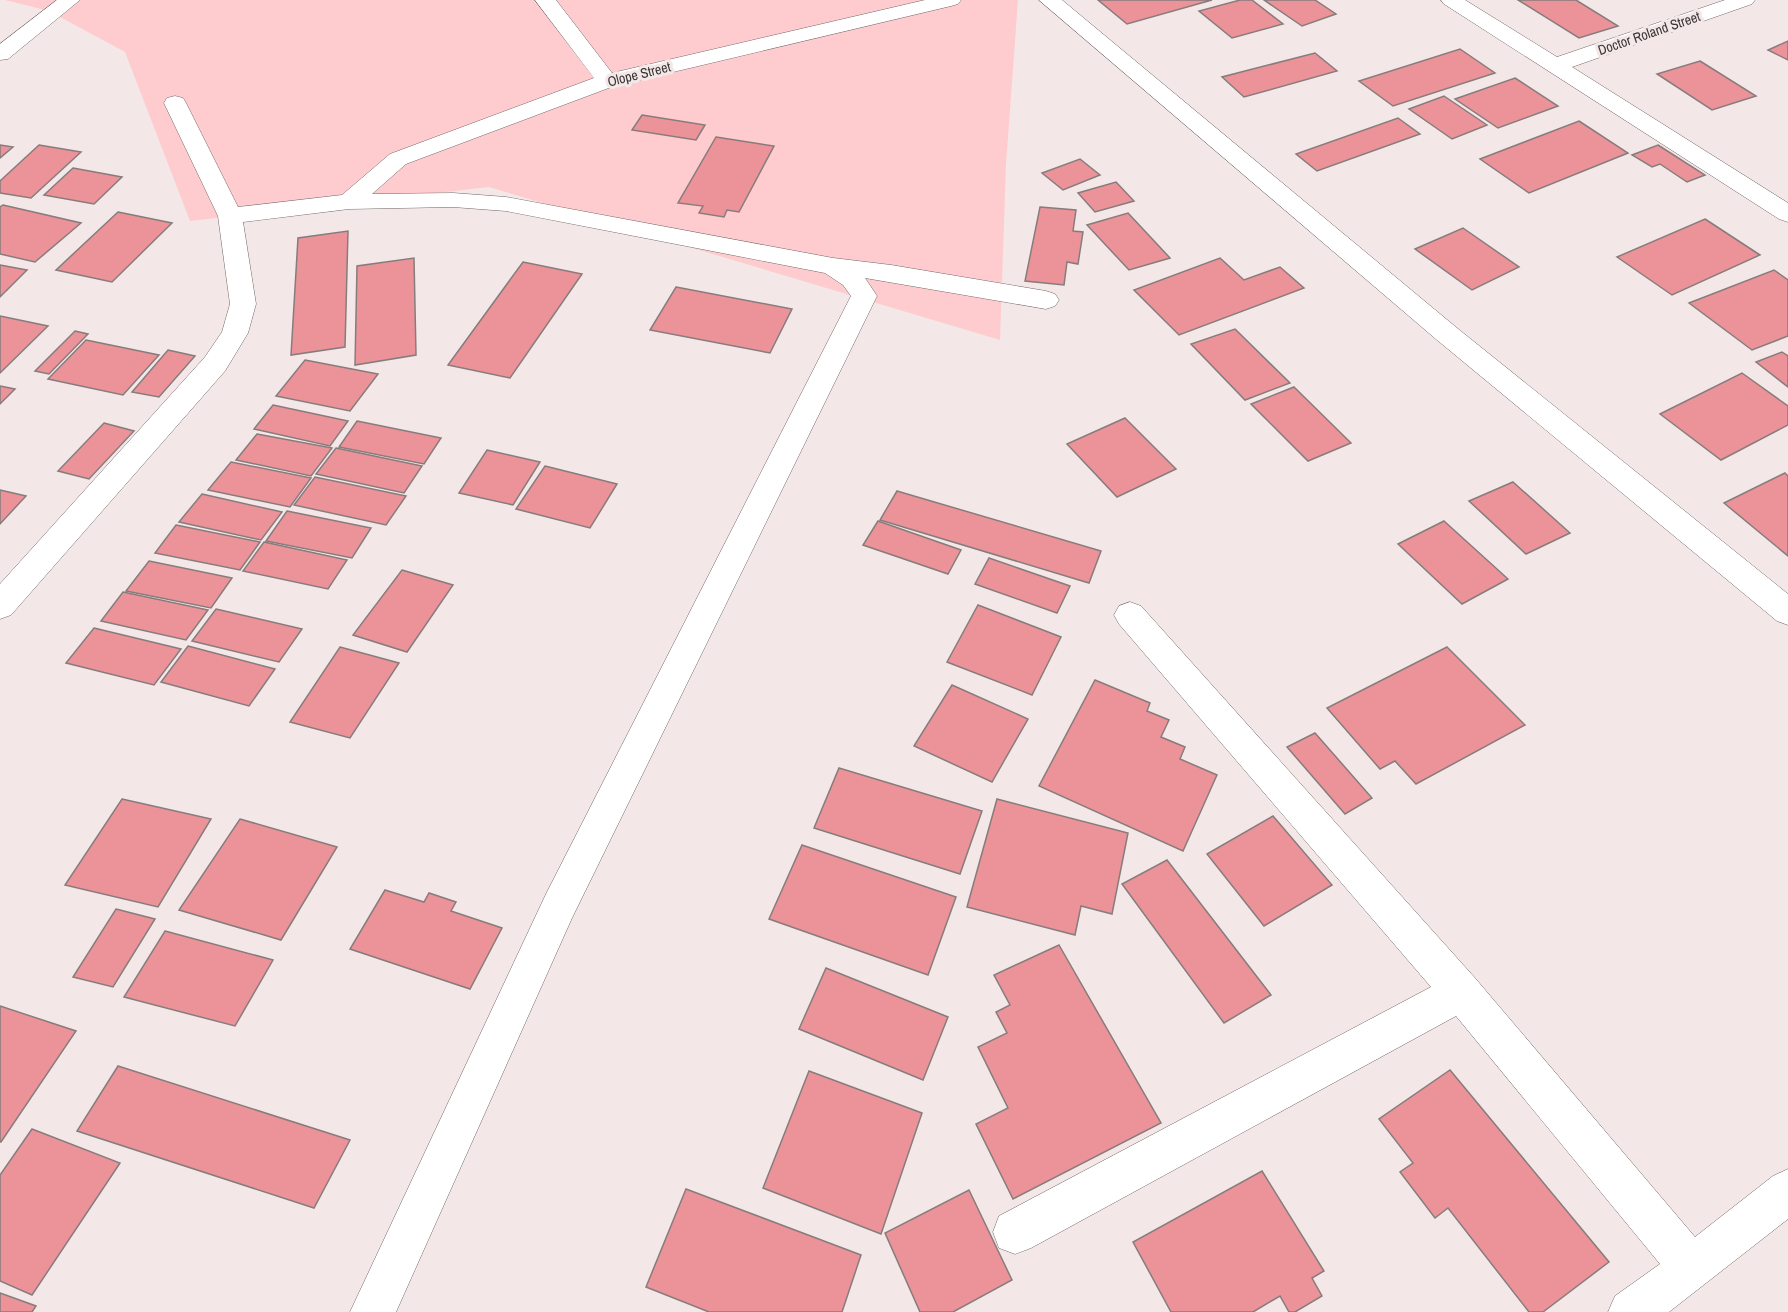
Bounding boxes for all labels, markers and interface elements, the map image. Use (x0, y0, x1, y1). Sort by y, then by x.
street label: Doctor Roland Street (1595, 7, 1703, 59)
street label: Olope Street (606, 57, 672, 91)

